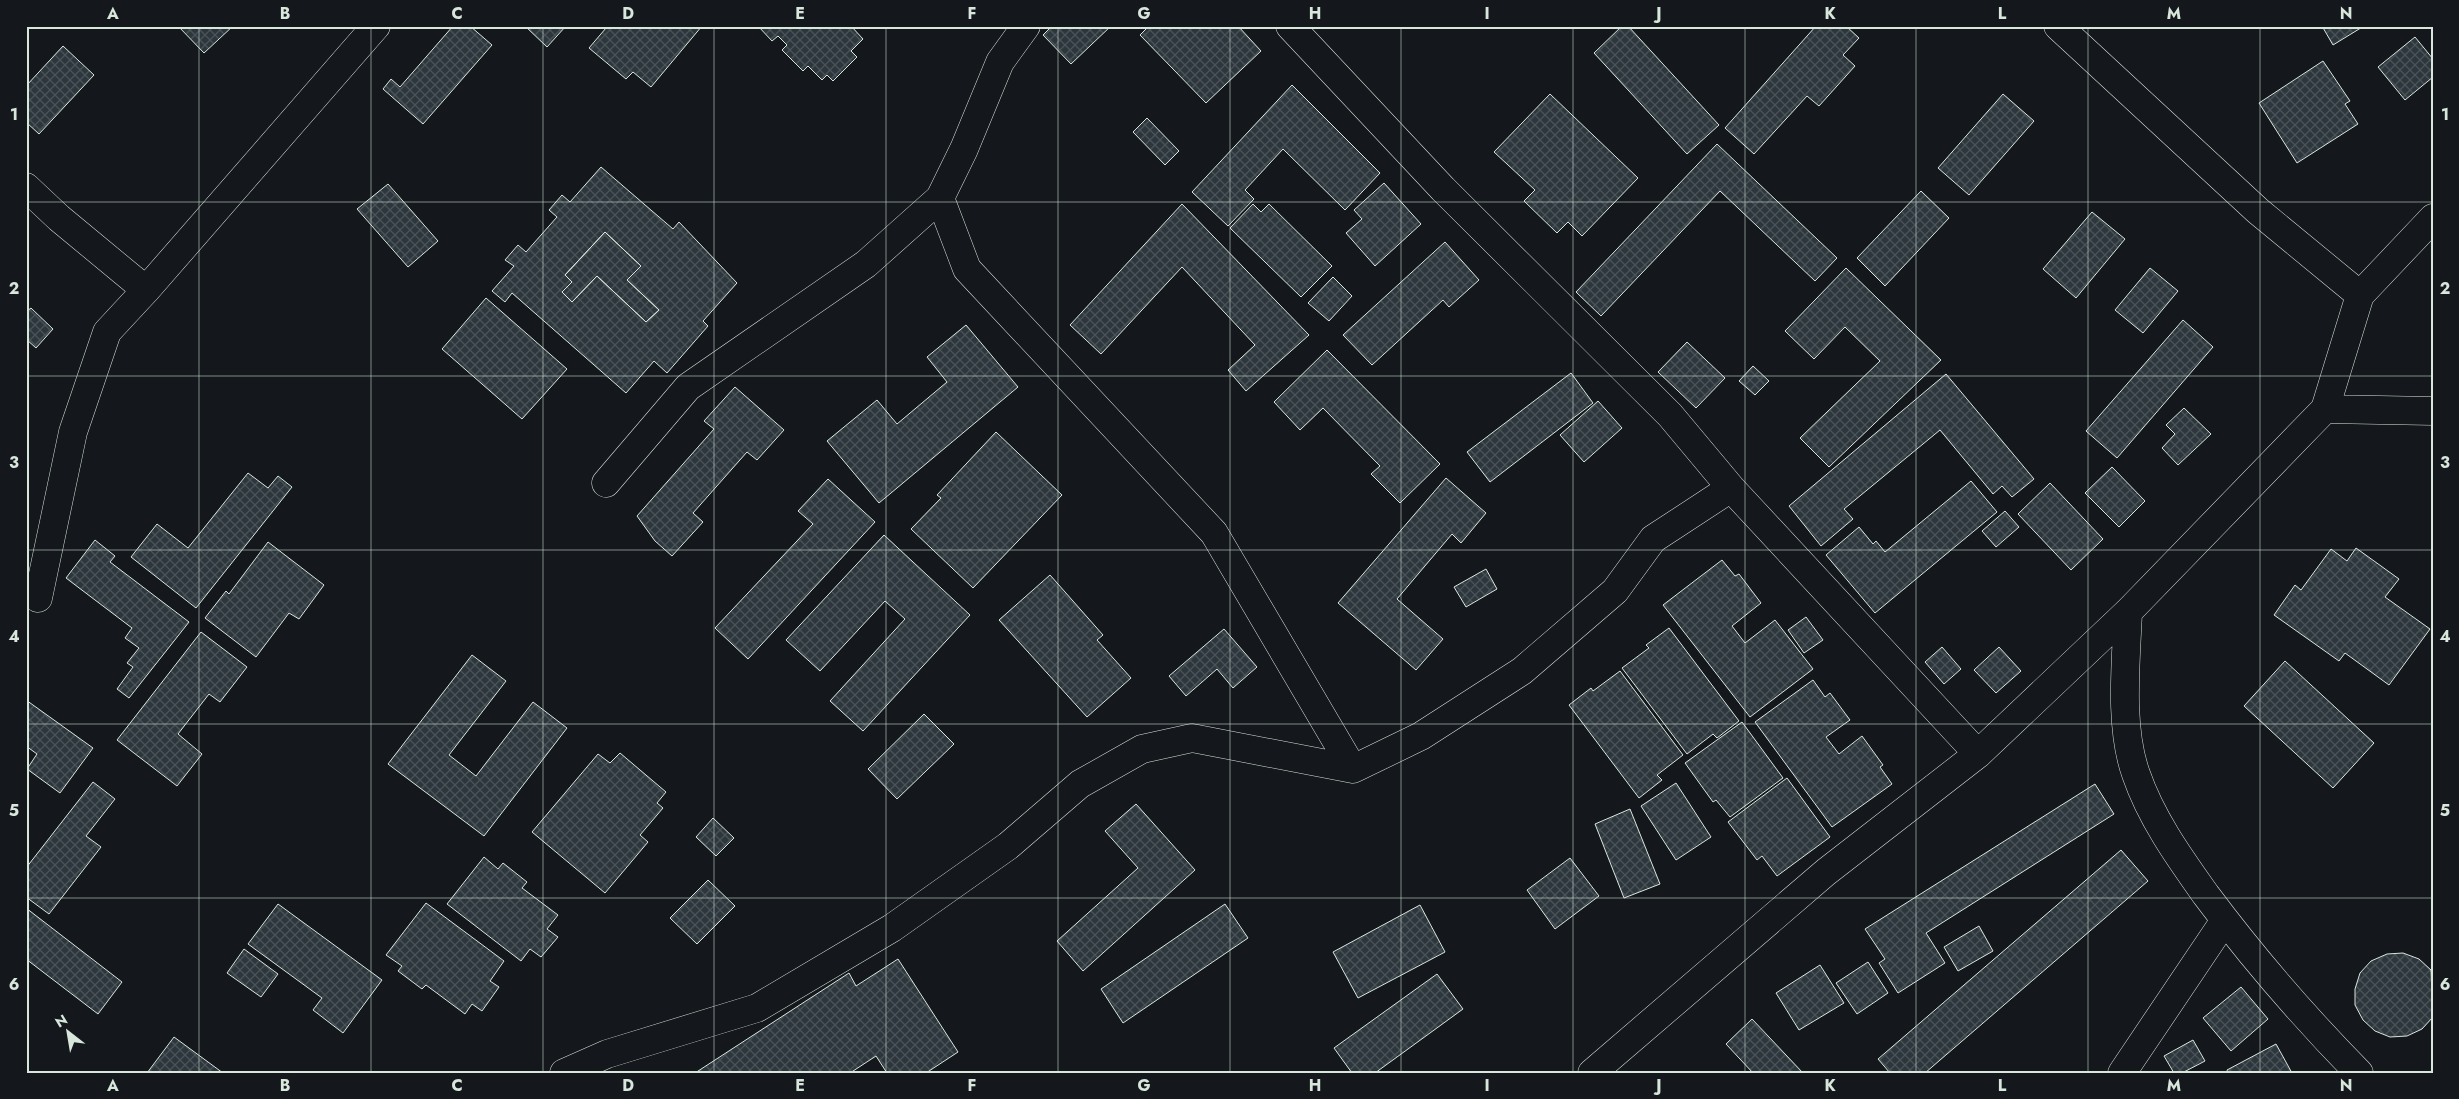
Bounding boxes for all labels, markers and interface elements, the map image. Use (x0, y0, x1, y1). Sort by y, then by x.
text: A (106, 2, 119, 25)
text: B (280, 2, 290, 25)
text: C (451, 2, 463, 25)
text: D (622, 2, 634, 25)
text: E (795, 2, 805, 25)
text: F (968, 2, 976, 25)
text: G (1137, 2, 1151, 25)
text: H (1309, 2, 1321, 25)
text: I (1484, 2, 1490, 25)
text: J (1653, 2, 1662, 25)
text: K (1824, 2, 1836, 25)
text: L (1998, 2, 2007, 25)
text: M (2167, 2, 2181, 25)
text: N (2340, 2, 2352, 25)
text: 1 (10, 103, 18, 126)
text: 1 (2441, 103, 2449, 126)
text: 2 (9, 277, 19, 300)
text: 2 (2440, 277, 2450, 300)
text: 3 (9, 451, 19, 474)
text: 3 (2440, 451, 2450, 474)
text: 4 (8, 625, 20, 648)
text: 4 (2439, 625, 2451, 648)
text: 5 (9, 799, 19, 822)
text: 5 (2440, 799, 2450, 822)
text: 6 (9, 973, 19, 996)
text: 6 (2440, 973, 2450, 996)
north arrow (42, 1006, 92, 1056)
text: N (51, 1009, 71, 1032)
text: A (106, 1074, 119, 1097)
text: B (280, 1074, 290, 1097)
text: C (451, 1074, 463, 1097)
text: D (622, 1074, 634, 1097)
text: E (795, 1074, 805, 1097)
text: F (968, 1074, 976, 1097)
text: G (1137, 1074, 1151, 1097)
text: H (1309, 1074, 1321, 1097)
text: I (1484, 1074, 1490, 1097)
text: J (1653, 1074, 1662, 1097)
text: K (1824, 1074, 1836, 1097)
text: L (1998, 1074, 2007, 1097)
text: M (2167, 1074, 2181, 1097)
text: N (2340, 1074, 2352, 1097)

